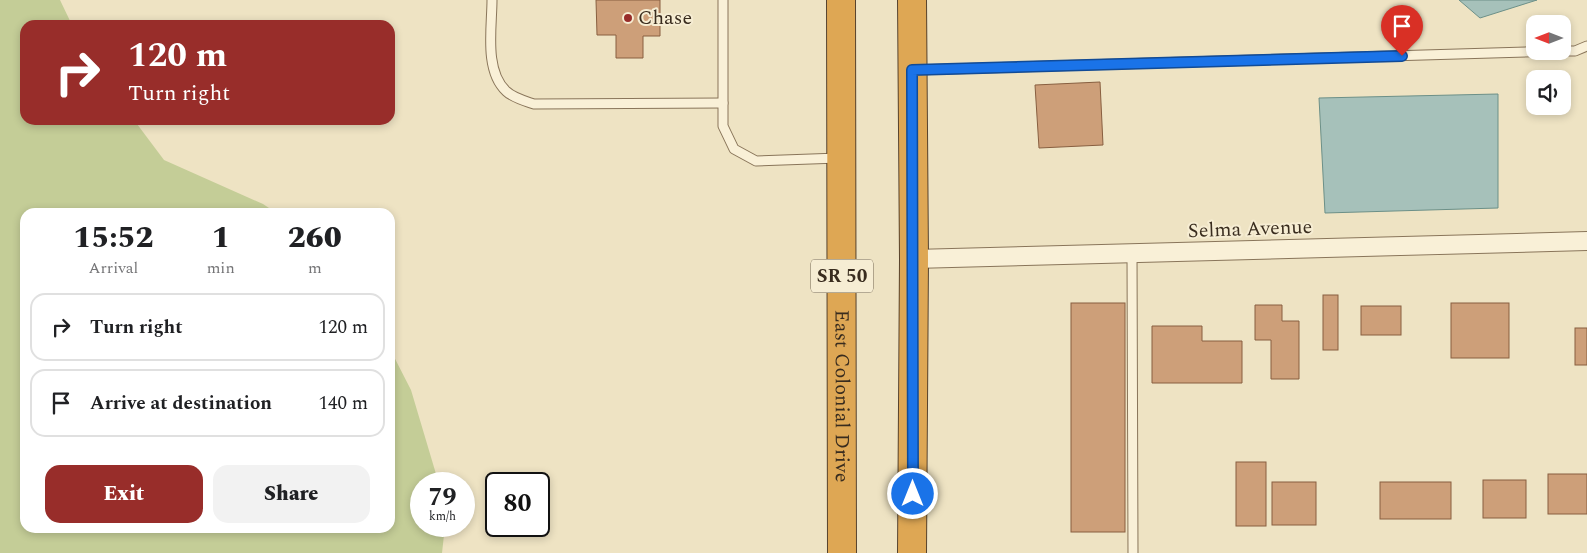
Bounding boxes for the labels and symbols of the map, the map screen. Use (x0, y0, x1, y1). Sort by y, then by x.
place label: Chase (638, 3, 692, 33)
pin (1381, 5, 1423, 56)
marker: Chase (622, 12, 634, 24)
north arrow (1526, 15, 1571, 60)
street label: Selma Avenue (1187, 212, 1313, 246)
road number: SR 50 (811, 260, 873, 292)
street label: East Colonial Drive (827, 310, 857, 482)
position arrow (886, 467, 938, 519)
speed limit sign: 80 (485, 472, 550, 537)

